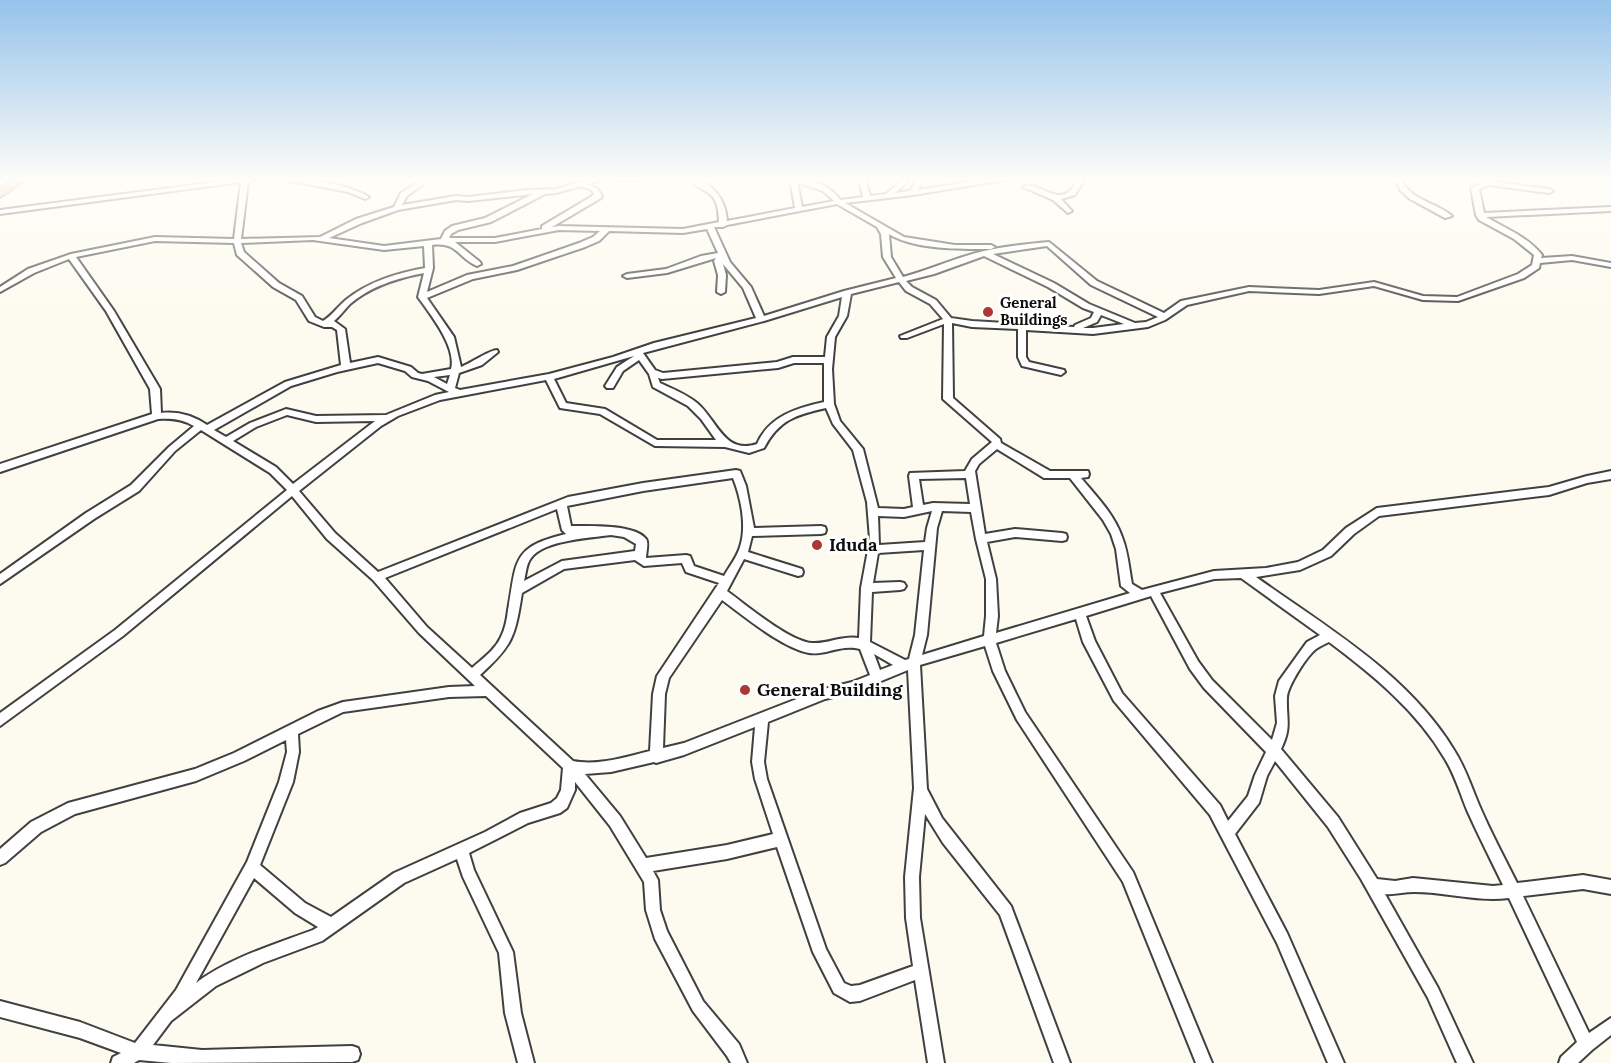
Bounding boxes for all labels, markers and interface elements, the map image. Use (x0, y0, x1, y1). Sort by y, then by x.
place label: General Buildings (1000, 293, 1068, 329)
marker: General Buildings (981, 305, 995, 319)
place label: Iduda (829, 533, 878, 556)
marker: Iduda (810, 538, 824, 552)
place label: General Building (757, 678, 903, 701)
marker: General Building (738, 683, 752, 697)

